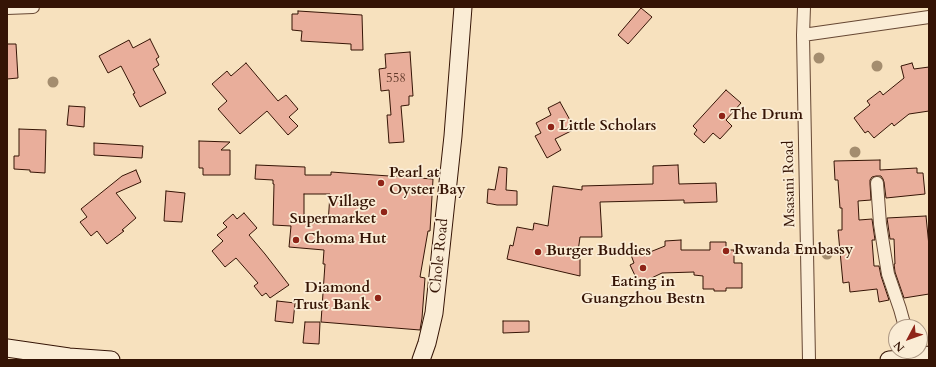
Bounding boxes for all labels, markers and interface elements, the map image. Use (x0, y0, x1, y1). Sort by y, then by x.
house number: 558 (386, 71, 406, 87)
place label: The Drum (730, 107, 803, 125)
marker: The Drum (717, 111, 727, 121)
place label: Little Scholars (559, 118, 656, 136)
marker: Little Scholars (546, 122, 556, 132)
street label: Msasani Road (780, 140, 800, 228)
place label: Pearl at Oyster Bay (389, 165, 465, 200)
marker: Pearl at Oyster Bay (376, 178, 386, 188)
place label: Village Supermarket (290, 194, 376, 229)
marker: Village Supermarket (379, 207, 389, 217)
street label: Chole Road (427, 218, 453, 294)
place label: Choma Hut (304, 231, 386, 249)
marker: Choma Hut (291, 235, 301, 245)
place label: Rwanda Embassy (734, 242, 853, 260)
place label: Burger Buddies (546, 243, 651, 261)
marker: Rwanda Embassy (721, 246, 731, 256)
marker: Burger Buddies (533, 247, 543, 257)
marker: Eating in Guangzhou Bestn (638, 263, 648, 273)
place label: Eating in Guangzhou Bestn (581, 274, 705, 309)
place label: Diamond Trust Bank (293, 280, 370, 315)
marker: Diamond Trust Bank (373, 293, 383, 303)
north arrow (888, 319, 928, 359)
text: N (891, 338, 908, 355)

